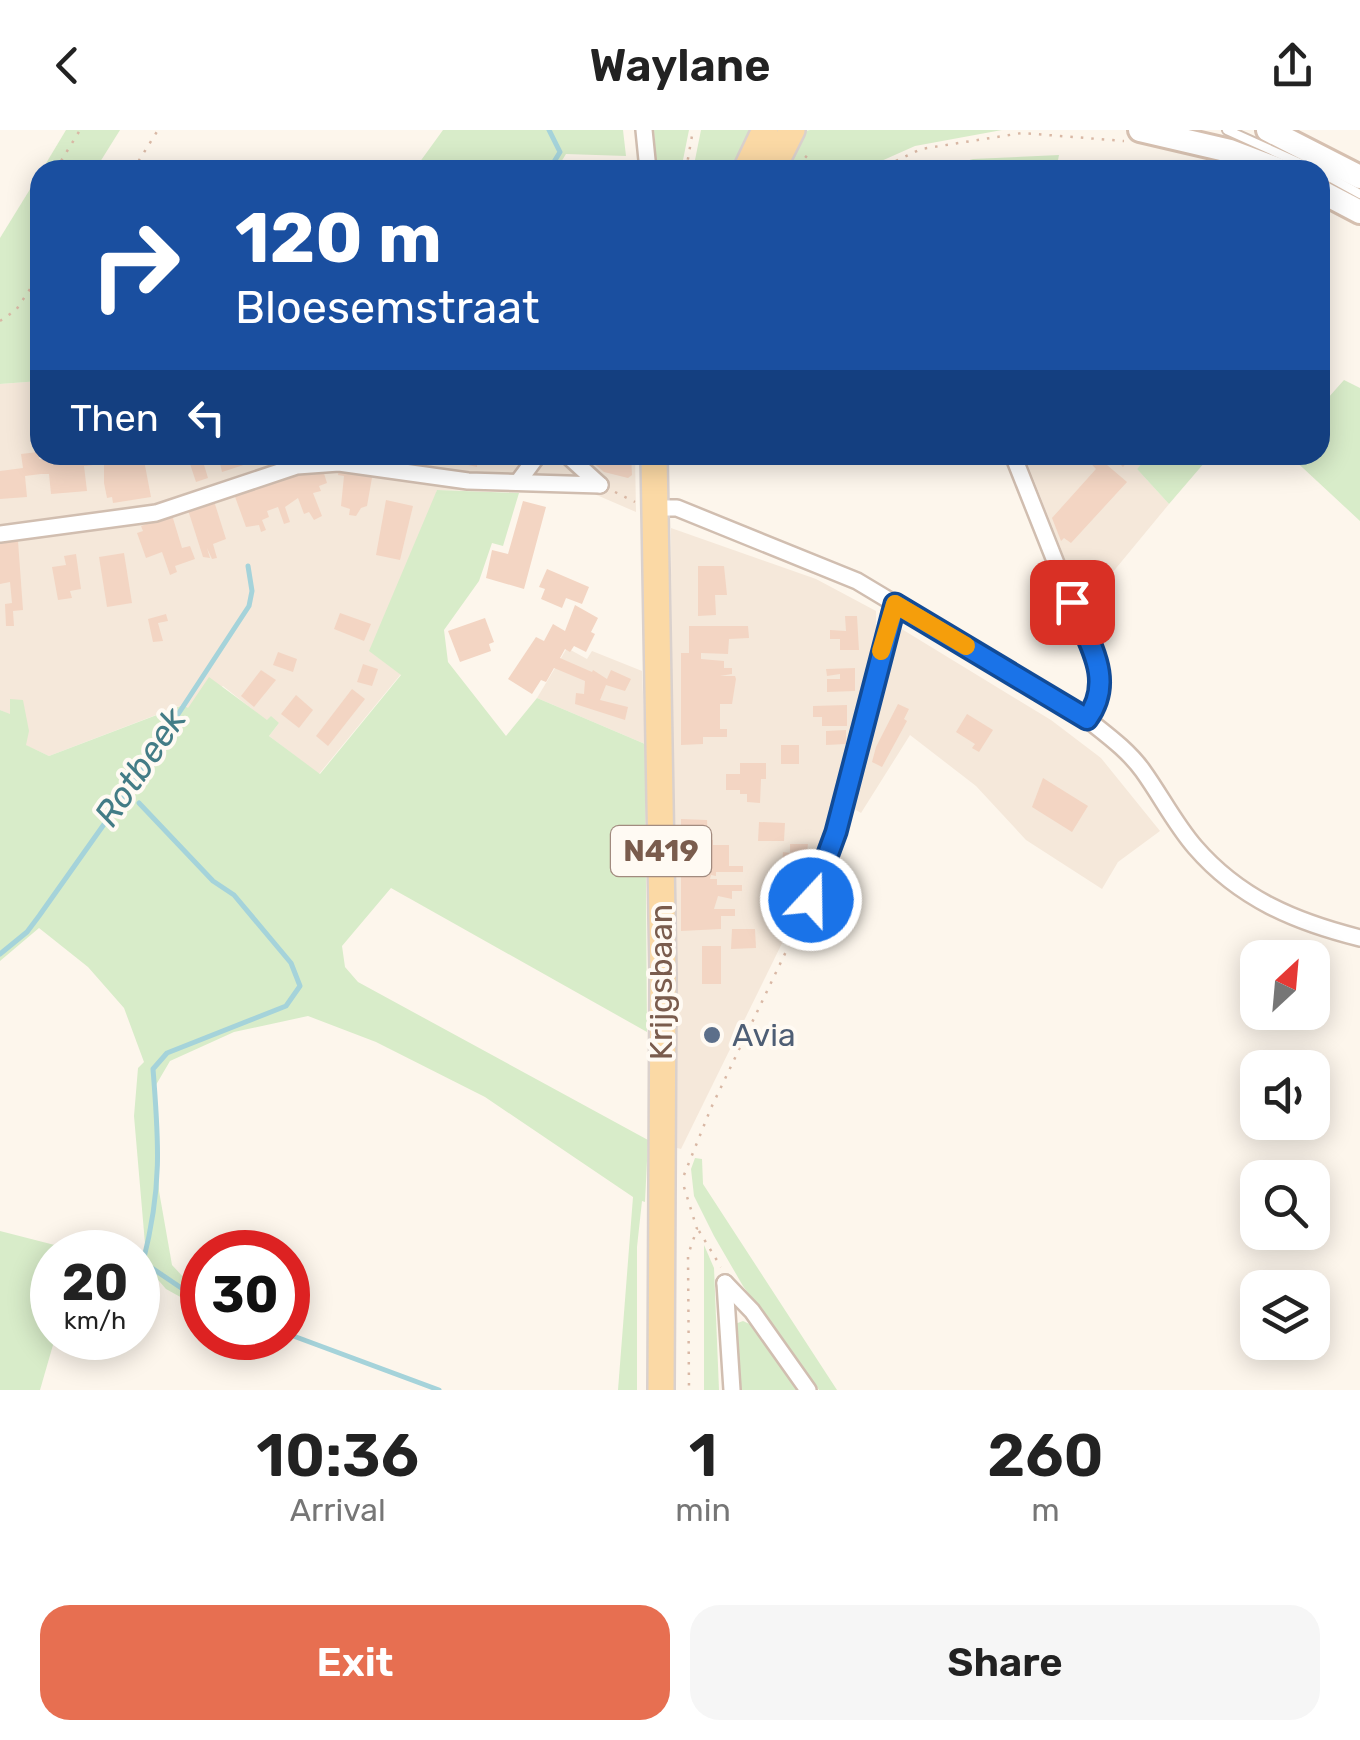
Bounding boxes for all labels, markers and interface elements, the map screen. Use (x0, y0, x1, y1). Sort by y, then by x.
icon: back (40, 38, 95, 93)
icon: share (1265, 38, 1320, 93)
text: Waylane (589, 39, 771, 92)
text: 120 m (235, 197, 442, 280)
icon: right (70, 200, 200, 330)
text: Bloesemstraat (235, 281, 539, 334)
icon: left (179, 390, 234, 445)
text: Then (70, 395, 159, 441)
pin (1030, 560, 1115, 645)
icon: arrive (1045, 575, 1100, 630)
water label: Rotbeek (85, 699, 195, 834)
road number: N419 (611, 826, 711, 876)
position arrow (759, 848, 863, 952)
street label: Krijgsbaan (642, 904, 680, 1060)
north arrow (1240, 940, 1330, 1030)
map controls (1240, 940, 1330, 1360)
place label: Avia (732, 1016, 796, 1054)
marker: Avia (701, 1024, 723, 1046)
button: sound (1240, 1050, 1330, 1140)
button: search (1240, 1160, 1330, 1250)
speed limit sign: 30 (180, 1230, 310, 1360)
text: 20 (62, 1253, 128, 1313)
button: layers (1240, 1270, 1330, 1360)
text: km/h (64, 1306, 126, 1335)
text: 10:36 (256, 1420, 419, 1491)
text: 1 (689, 1420, 718, 1491)
text: 260 (987, 1420, 1104, 1491)
text: Arrival (290, 1491, 386, 1529)
text: min (675, 1491, 731, 1529)
text: m (1031, 1491, 1060, 1529)
button: Exit (40, 1605, 670, 1720)
button: Share (690, 1605, 1320, 1720)

